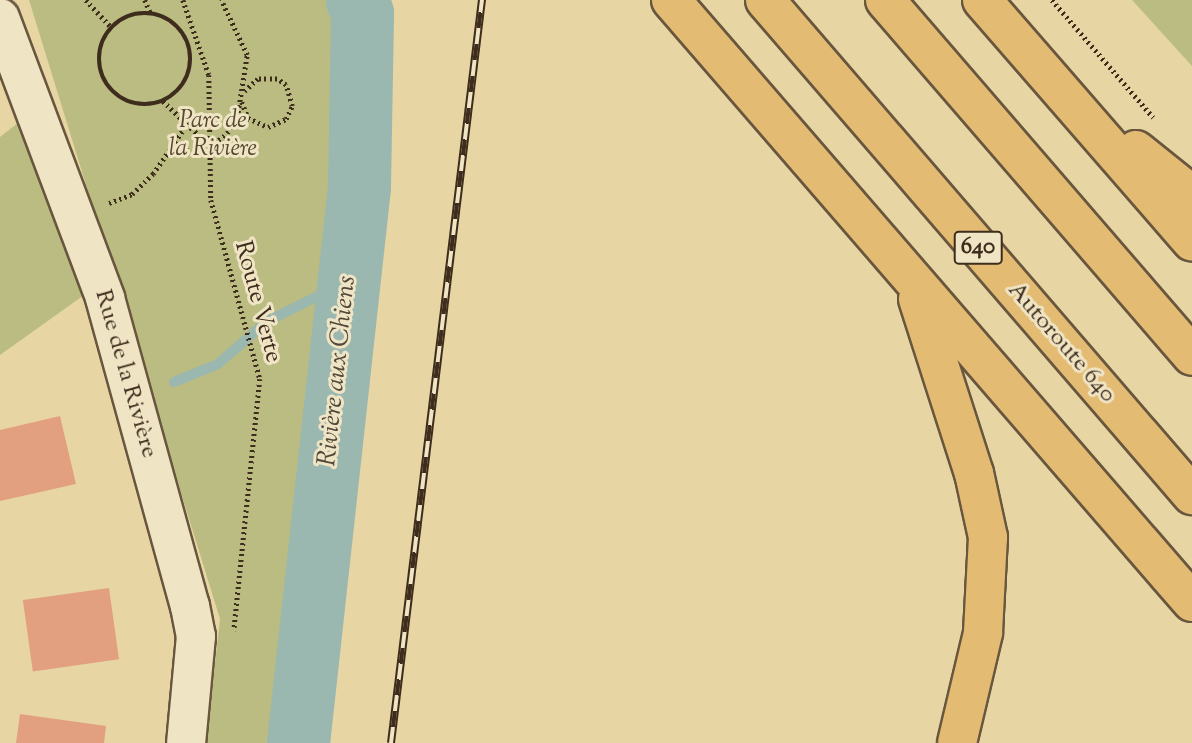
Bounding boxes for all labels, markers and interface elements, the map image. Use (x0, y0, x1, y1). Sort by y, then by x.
park label: Parc de la Rivière (169, 108, 257, 164)
road number: 640 (954, 229, 1002, 268)
street label: Route Verte (227, 238, 287, 366)
water label: Rivière aux Chiens (313, 274, 363, 468)
street label: Autoroute 640 (1001, 277, 1121, 409)
street label: Rue de la Rivière (87, 287, 163, 461)

